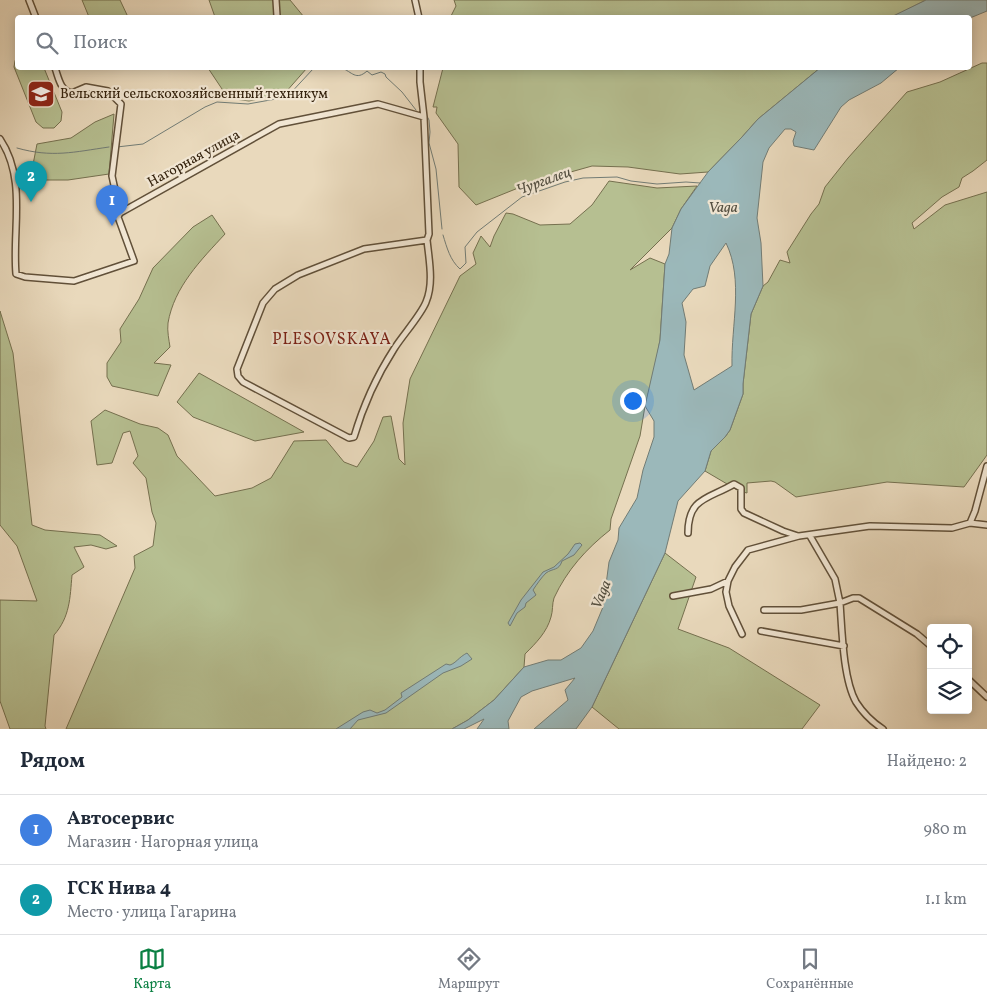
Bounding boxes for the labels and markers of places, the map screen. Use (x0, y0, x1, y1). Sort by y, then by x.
school or university icon: Вельский сельскохозяйсвенный техникум (26, 79, 56, 109)
place label: Вельский сельскохозяйсвенный техникум (60, 85, 328, 104)
pin: 2 (15, 161, 47, 202)
pin: 1 (96, 185, 128, 226)

